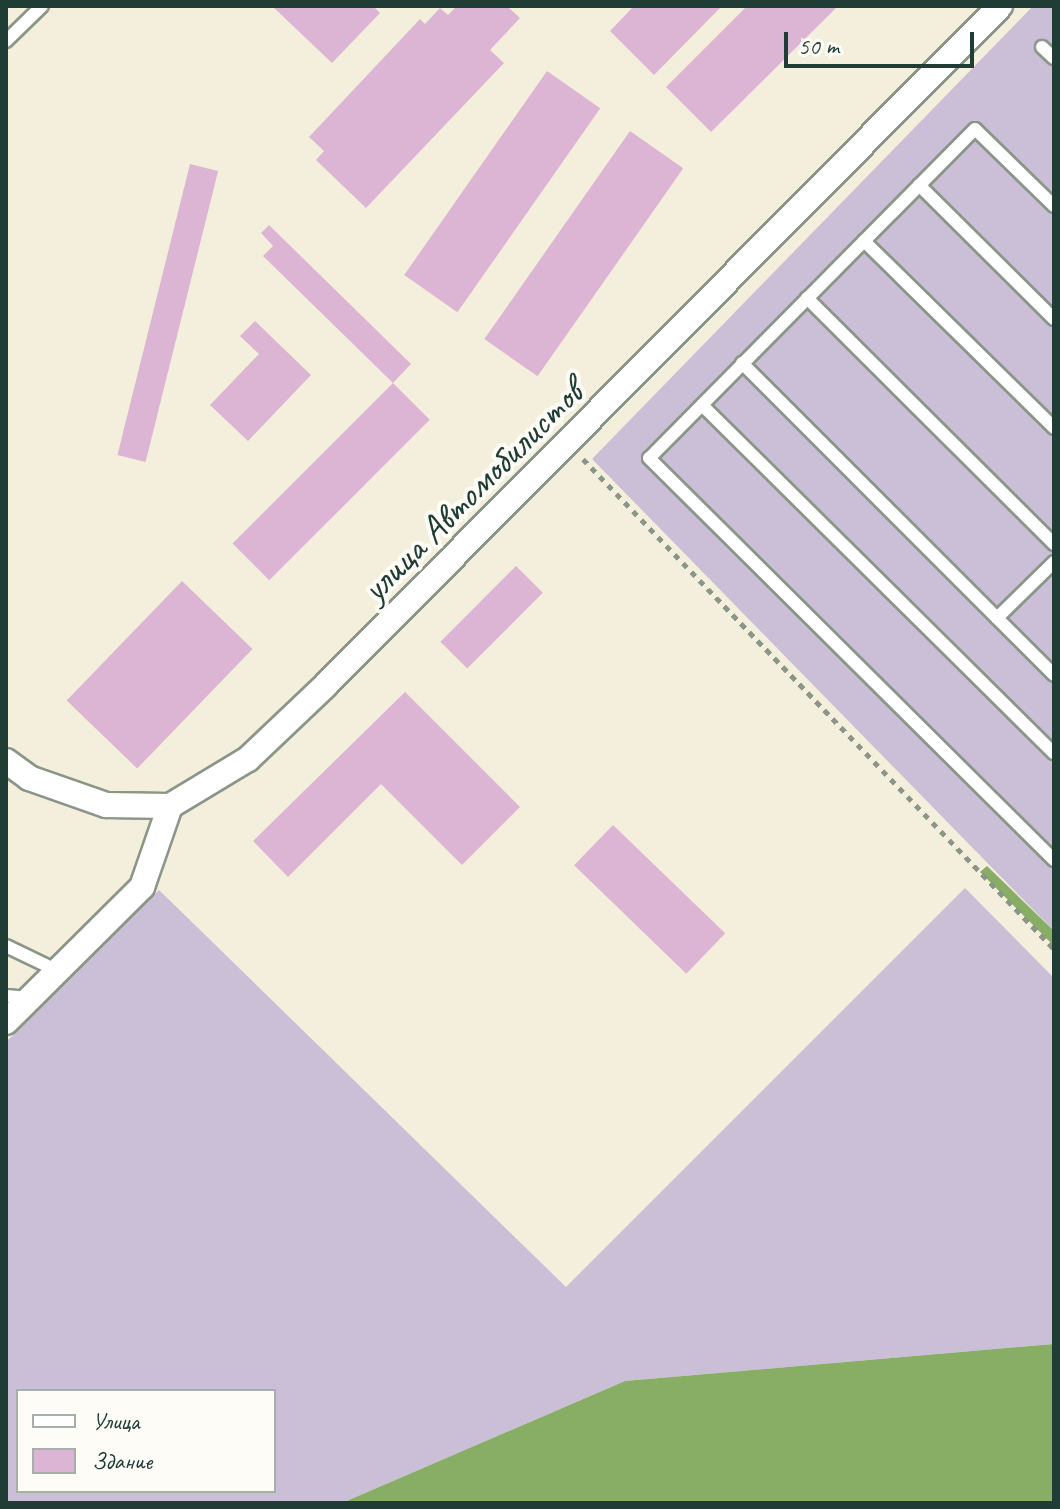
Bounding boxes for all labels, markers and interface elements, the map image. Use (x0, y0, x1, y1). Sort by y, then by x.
scale bar (788, 16, 978, 66)
text: 50 m (798, 31, 839, 61)
street label: улица Автомобилистов (353, 372, 591, 610)
legend (16, 1389, 276, 1493)
text: Улица (92, 1406, 140, 1436)
text: Здание (92, 1446, 152, 1476)

